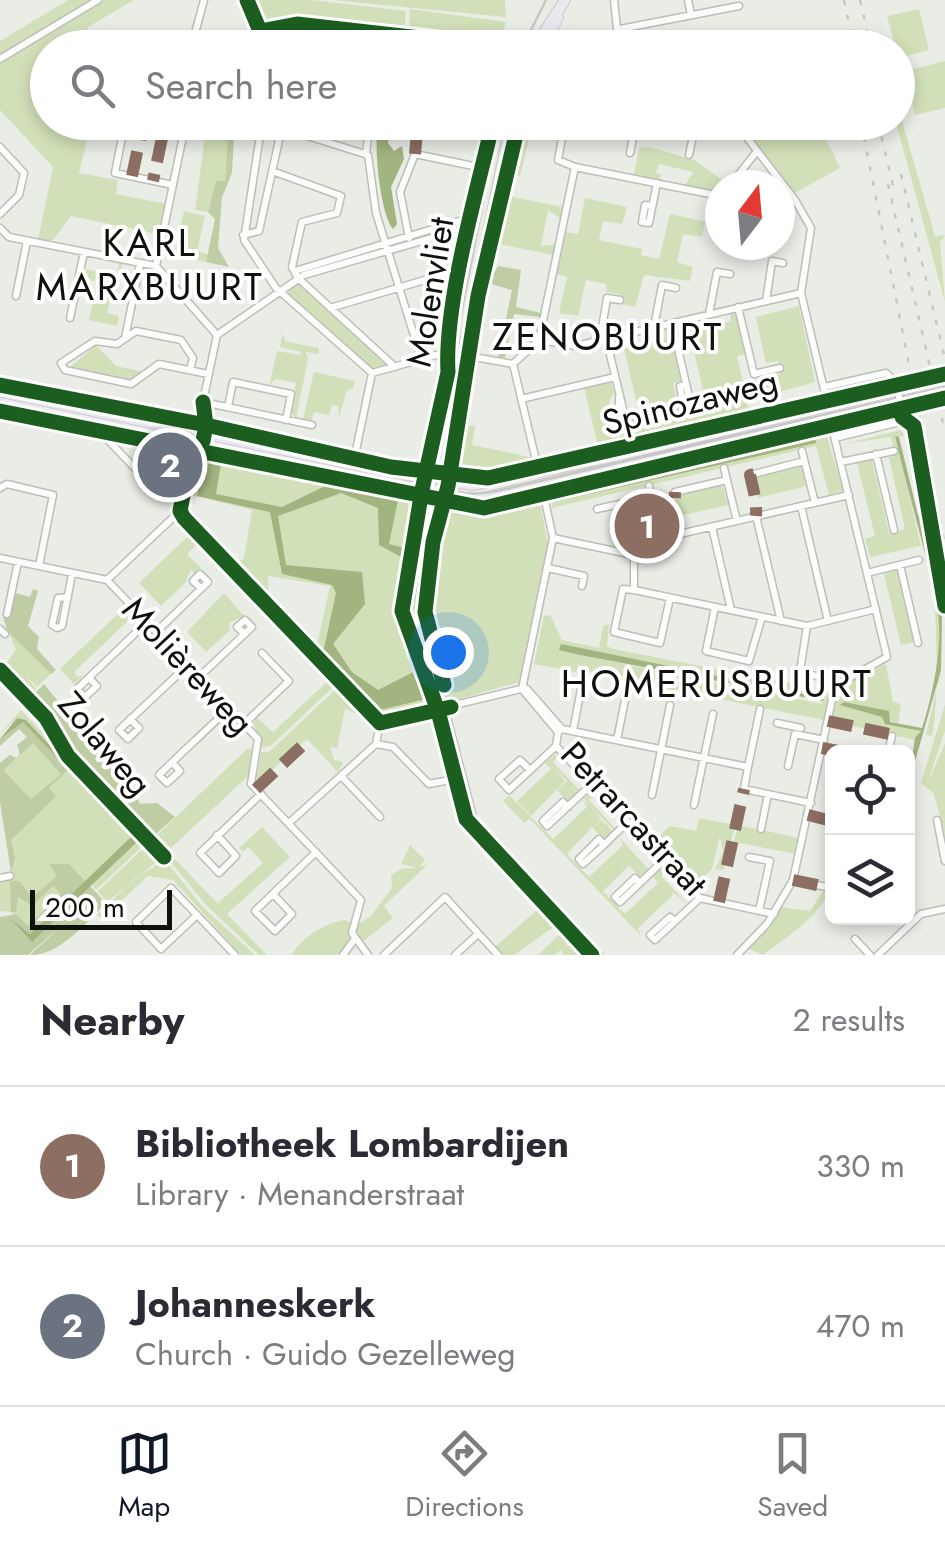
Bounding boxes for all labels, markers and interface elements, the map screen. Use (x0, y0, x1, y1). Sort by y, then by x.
search box (30, 30, 915, 140)
icon: search (65, 58, 120, 113)
text: Search here (145, 58, 337, 113)
north arrow (705, 170, 795, 260)
street label: Molenvliet (394, 213, 467, 370)
district label: KARL MARXBUURT (36, 215, 264, 314)
district label: ZENOBUURT (492, 309, 724, 364)
street label: Spinozaweg (597, 356, 783, 448)
pin: 2 (138, 428, 202, 502)
pin: 1 (614, 488, 680, 564)
street label: Molièreweg (111, 586, 265, 746)
your location (423, 627, 474, 678)
district label: HOMERUSBUURT (561, 656, 873, 711)
street label: Zolaweg (46, 681, 164, 807)
street label: Petrarcastraat (549, 731, 719, 908)
map controls (825, 745, 915, 925)
button: locate (825, 745, 915, 835)
button: layers (825, 835, 915, 925)
scale bar (30, 885, 172, 930)
text: 200 m (45, 887, 125, 928)
text: Nearby (40, 990, 184, 1051)
text: 2 results (793, 997, 905, 1043)
text: Bibliotheek Lombardijen (135, 1116, 569, 1171)
text: 1 (64, 1143, 81, 1189)
text: 330 m (816, 1143, 905, 1189)
text: Library · Menanderstraat (135, 1171, 464, 1217)
text: Johanneskerk (135, 1276, 376, 1331)
text: 2 (62, 1303, 83, 1349)
text: 470 m (816, 1303, 905, 1349)
text: Church · Guido Gezelleweg (135, 1331, 515, 1377)
tab: Map (117, 1426, 172, 1527)
tab: Directions (405, 1426, 524, 1527)
tab: Saved (757, 1426, 828, 1527)

